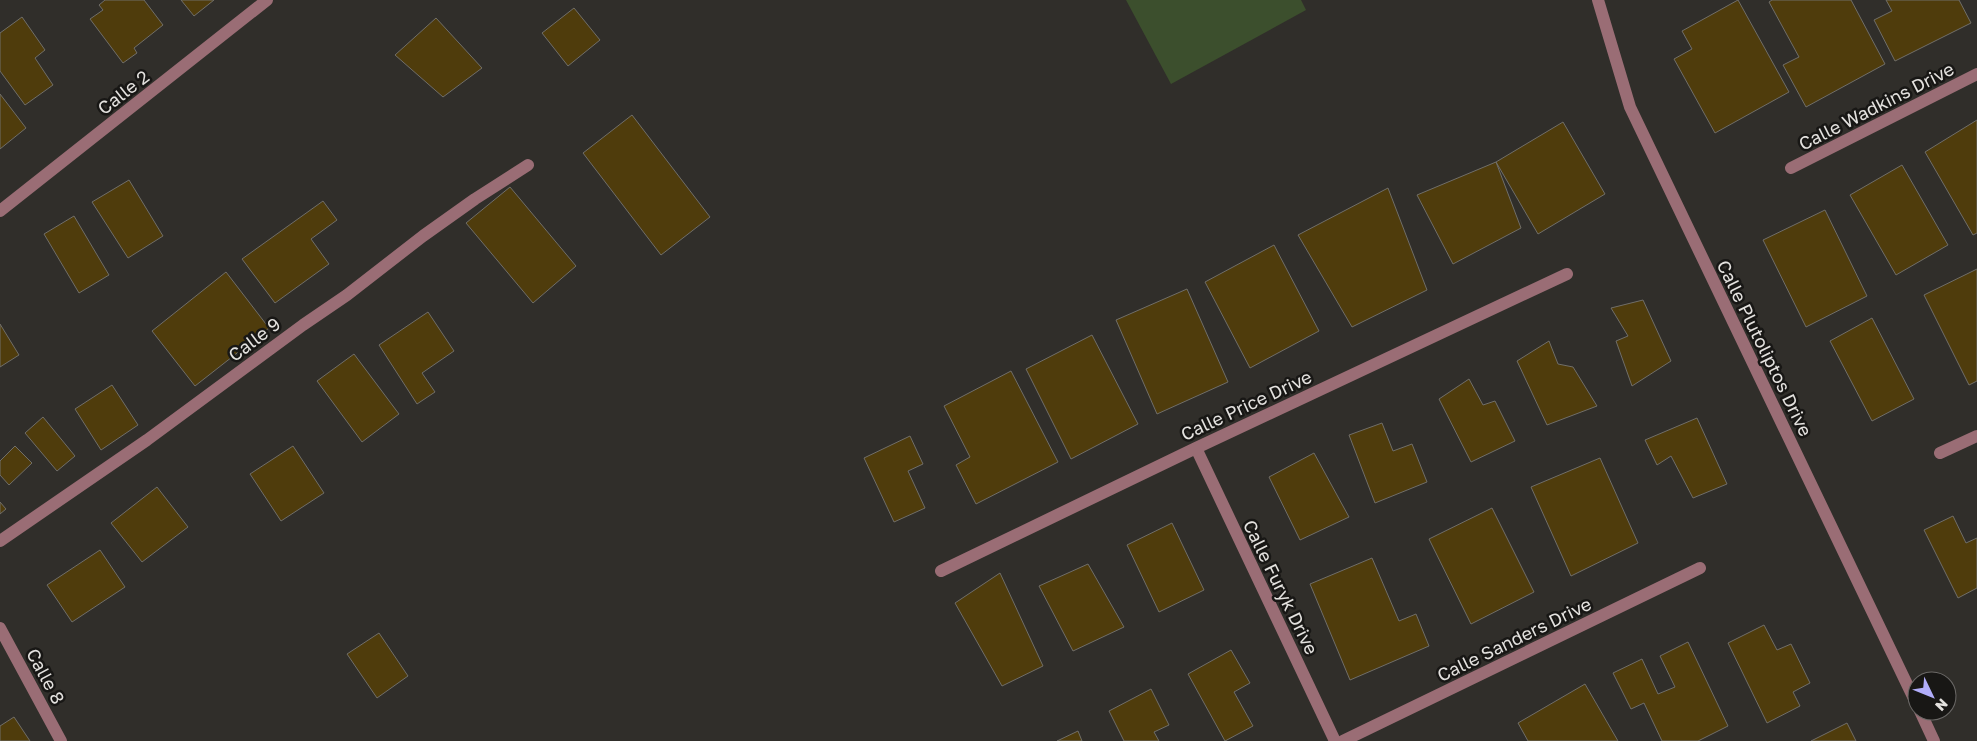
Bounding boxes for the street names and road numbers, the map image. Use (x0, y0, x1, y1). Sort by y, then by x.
street label: Calle Wadkins Drive (1795, 57, 1957, 155)
street label: Calle 2 (93, 65, 153, 119)
street label: Calle Plutoliptos Drive (1713, 256, 1817, 440)
street label: Calle 9 (224, 312, 284, 366)
street label: Calle Price Drive (1177, 365, 1315, 445)
street label: Calle Furyk Drive (1239, 516, 1323, 658)
street label: Calle Sanders Drive (1433, 592, 1595, 686)
street label: Calle 8 (22, 644, 70, 708)

